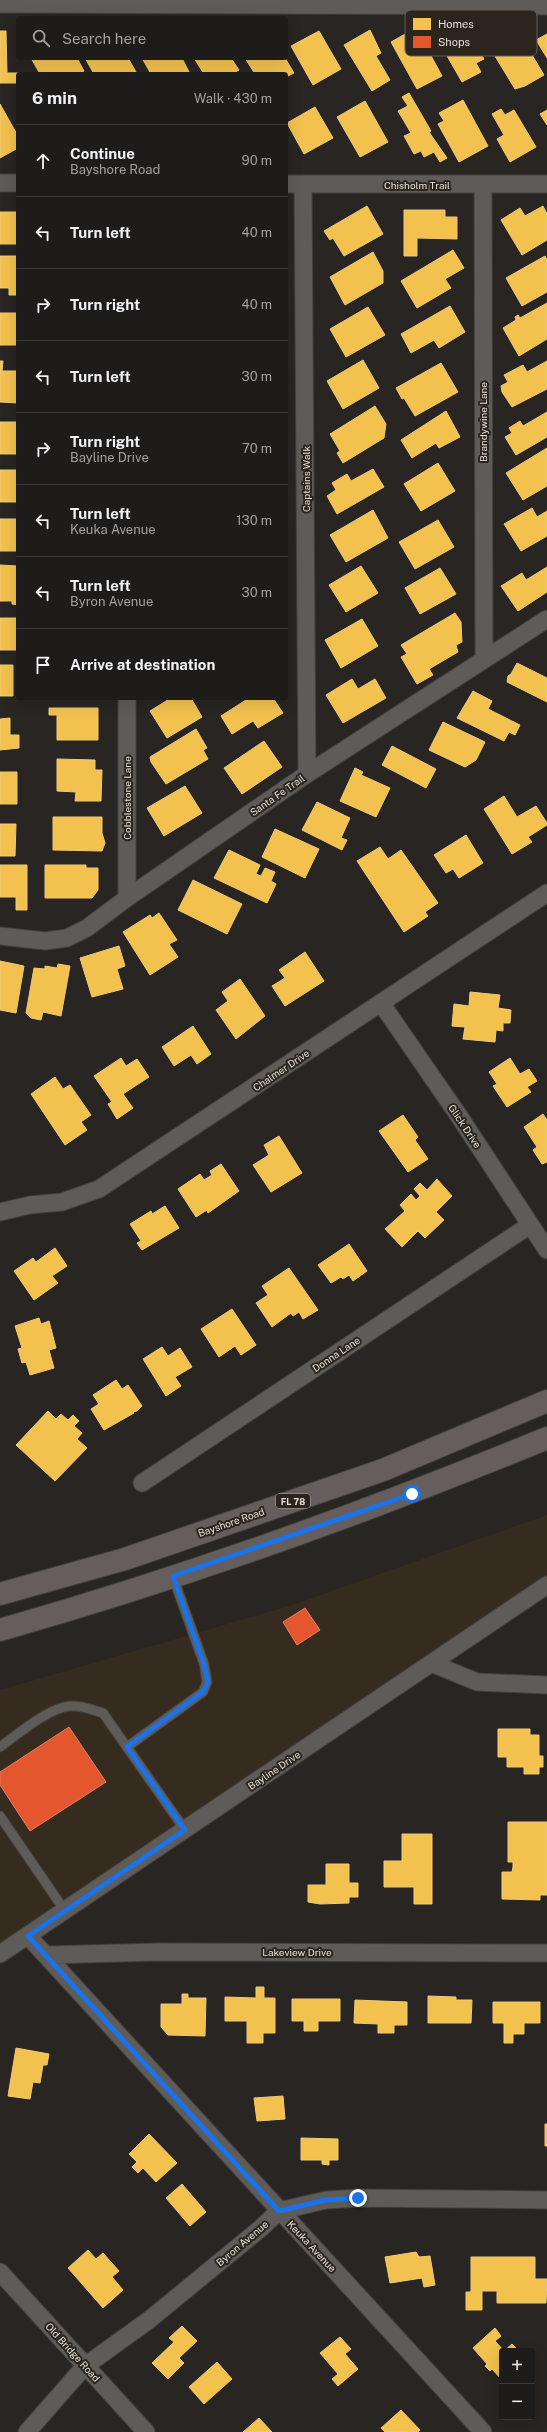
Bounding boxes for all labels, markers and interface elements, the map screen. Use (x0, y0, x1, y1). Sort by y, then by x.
legend (405, 10, 537, 56)
search box (16, 16, 288, 60)
text: Homes (438, 18, 474, 30)
icon: search (30, 27, 52, 49)
text: Search here (62, 30, 146, 47)
text: Shops (438, 36, 470, 48)
text: 6 min (32, 88, 77, 108)
text: Walk · 430 m (194, 91, 272, 106)
text: Continue (70, 145, 135, 162)
icon: ahead (32, 150, 54, 172)
text: 90 m (242, 153, 272, 168)
text: Bayshore Road (70, 162, 160, 177)
street label: Chisholm Trail (384, 179, 450, 191)
icon: left (32, 222, 54, 244)
text: Turn left (70, 224, 131, 241)
text: 40 m (241, 225, 272, 240)
icon: right (32, 294, 54, 316)
text: Turn right (70, 296, 140, 313)
text: 40 m (241, 297, 272, 312)
icon: left (32, 366, 54, 388)
text: Turn left (70, 368, 131, 385)
text: 30 m (242, 369, 272, 384)
street label: Brandywine Lane (477, 382, 489, 462)
text: Turn right (70, 433, 140, 450)
icon: right (32, 438, 54, 460)
text: 70 m (242, 441, 272, 456)
street label: Captains Walk (300, 446, 312, 512)
text: Bayline Drive (70, 450, 149, 465)
text: Turn left (70, 505, 131, 522)
icon: left (32, 510, 54, 532)
text: 130 m (236, 513, 272, 528)
text: Keuka Avenue (70, 522, 156, 537)
text: Turn left (70, 577, 131, 594)
icon: left (32, 582, 54, 604)
text: 30 m (242, 585, 272, 600)
text: Byron Avenue (70, 594, 153, 609)
icon: arrive (32, 654, 54, 676)
text: Arrive at destination (70, 656, 215, 673)
street label: Cobblestone Lane (121, 756, 133, 840)
street label: Santa Fe Trail (247, 772, 307, 818)
street label: Chalmer Drive (250, 1046, 312, 1093)
street label: Glick Drive (446, 1102, 484, 1150)
street label: Donna Lane (310, 1334, 362, 1374)
route start (403, 1485, 421, 1503)
road number: FL 78 (276, 1494, 310, 1508)
street label: Bayshore Road (196, 1505, 266, 1539)
street label: Bayline Drive (245, 1748, 303, 1792)
street label: Lakeview Drive (262, 1946, 332, 1958)
route end (349, 2189, 367, 2207)
street label: Byron Avenue (214, 2218, 271, 2268)
street label: Keuka Avenue (285, 2218, 339, 2274)
street label: Old Bridge Road (43, 2320, 103, 2384)
map controls (499, 2348, 535, 2420)
button: + (499, 2348, 535, 2384)
button: − (499, 2384, 535, 2420)

